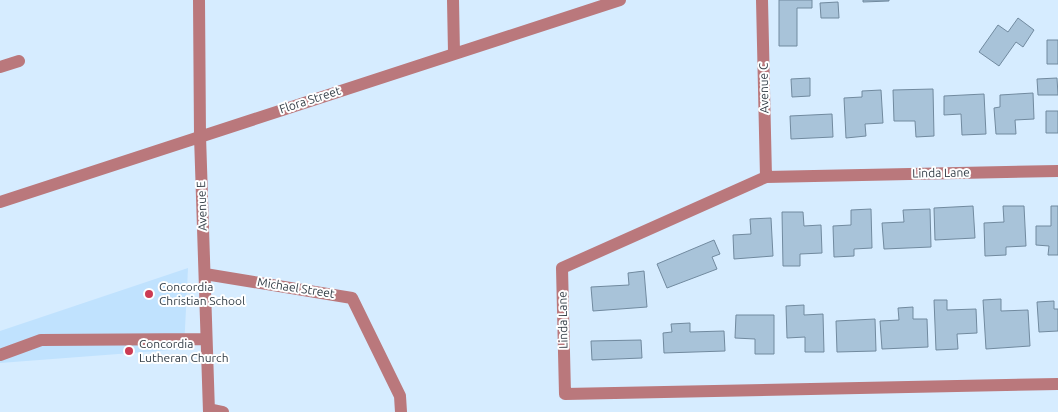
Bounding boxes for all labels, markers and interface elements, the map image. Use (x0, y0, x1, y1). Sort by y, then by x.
street label: Avenue C (757, 62, 770, 113)
street label: Flora Street (278, 83, 342, 116)
street label: Linda Lane (912, 165, 970, 180)
street label: Avenue E (194, 181, 209, 231)
street label: Michael Street (257, 275, 336, 300)
place label: Concordia Christian School (159, 280, 245, 307)
marker: Concordia Christian School (143, 288, 155, 300)
street label: Linda Lane (555, 291, 570, 349)
place label: Concordia Lutheran Church (139, 337, 229, 364)
marker: Concordia Lutheran Church (123, 345, 135, 357)

